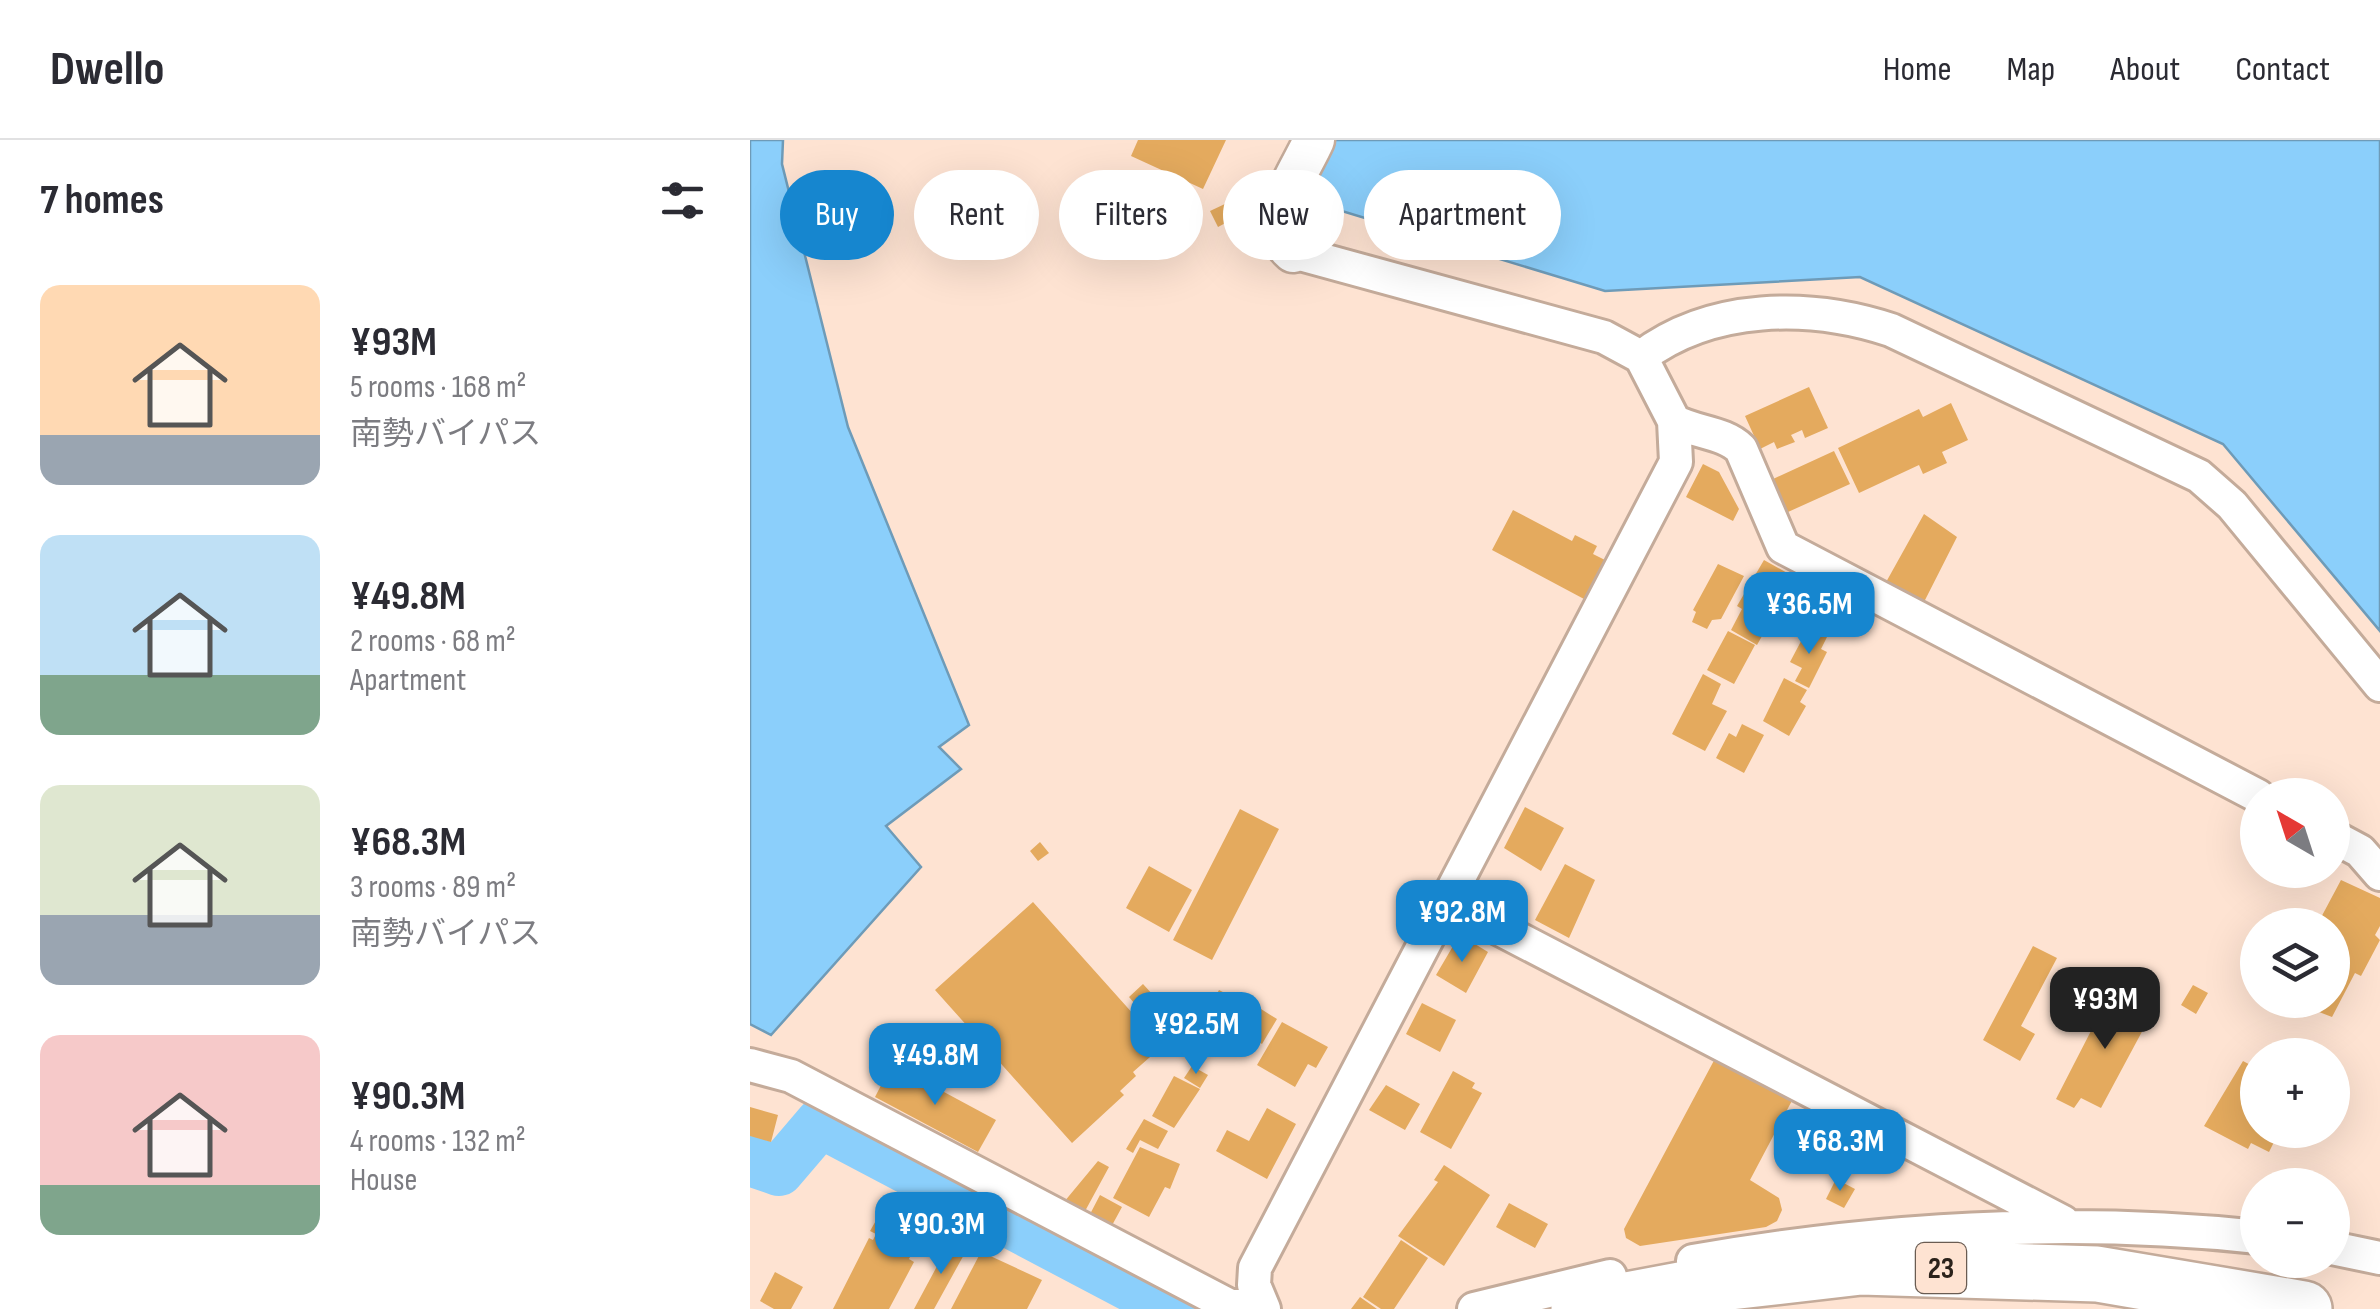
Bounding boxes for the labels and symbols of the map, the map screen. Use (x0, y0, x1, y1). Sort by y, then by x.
pin: ¥36.5M (1728, 572, 1890, 657)
north arrow (2240, 778, 2350, 888)
pin: ¥92.8M (1381, 880, 1543, 965)
pin: ¥93M (2046, 967, 2164, 1052)
pin: ¥92.5M (1115, 992, 1277, 1077)
pin: ¥49.8M (854, 1023, 1016, 1108)
pin: ¥68.3M (1759, 1109, 1921, 1194)
pin: ¥90.3M (860, 1192, 1022, 1277)
road number: 23 (1916, 1243, 1966, 1293)

